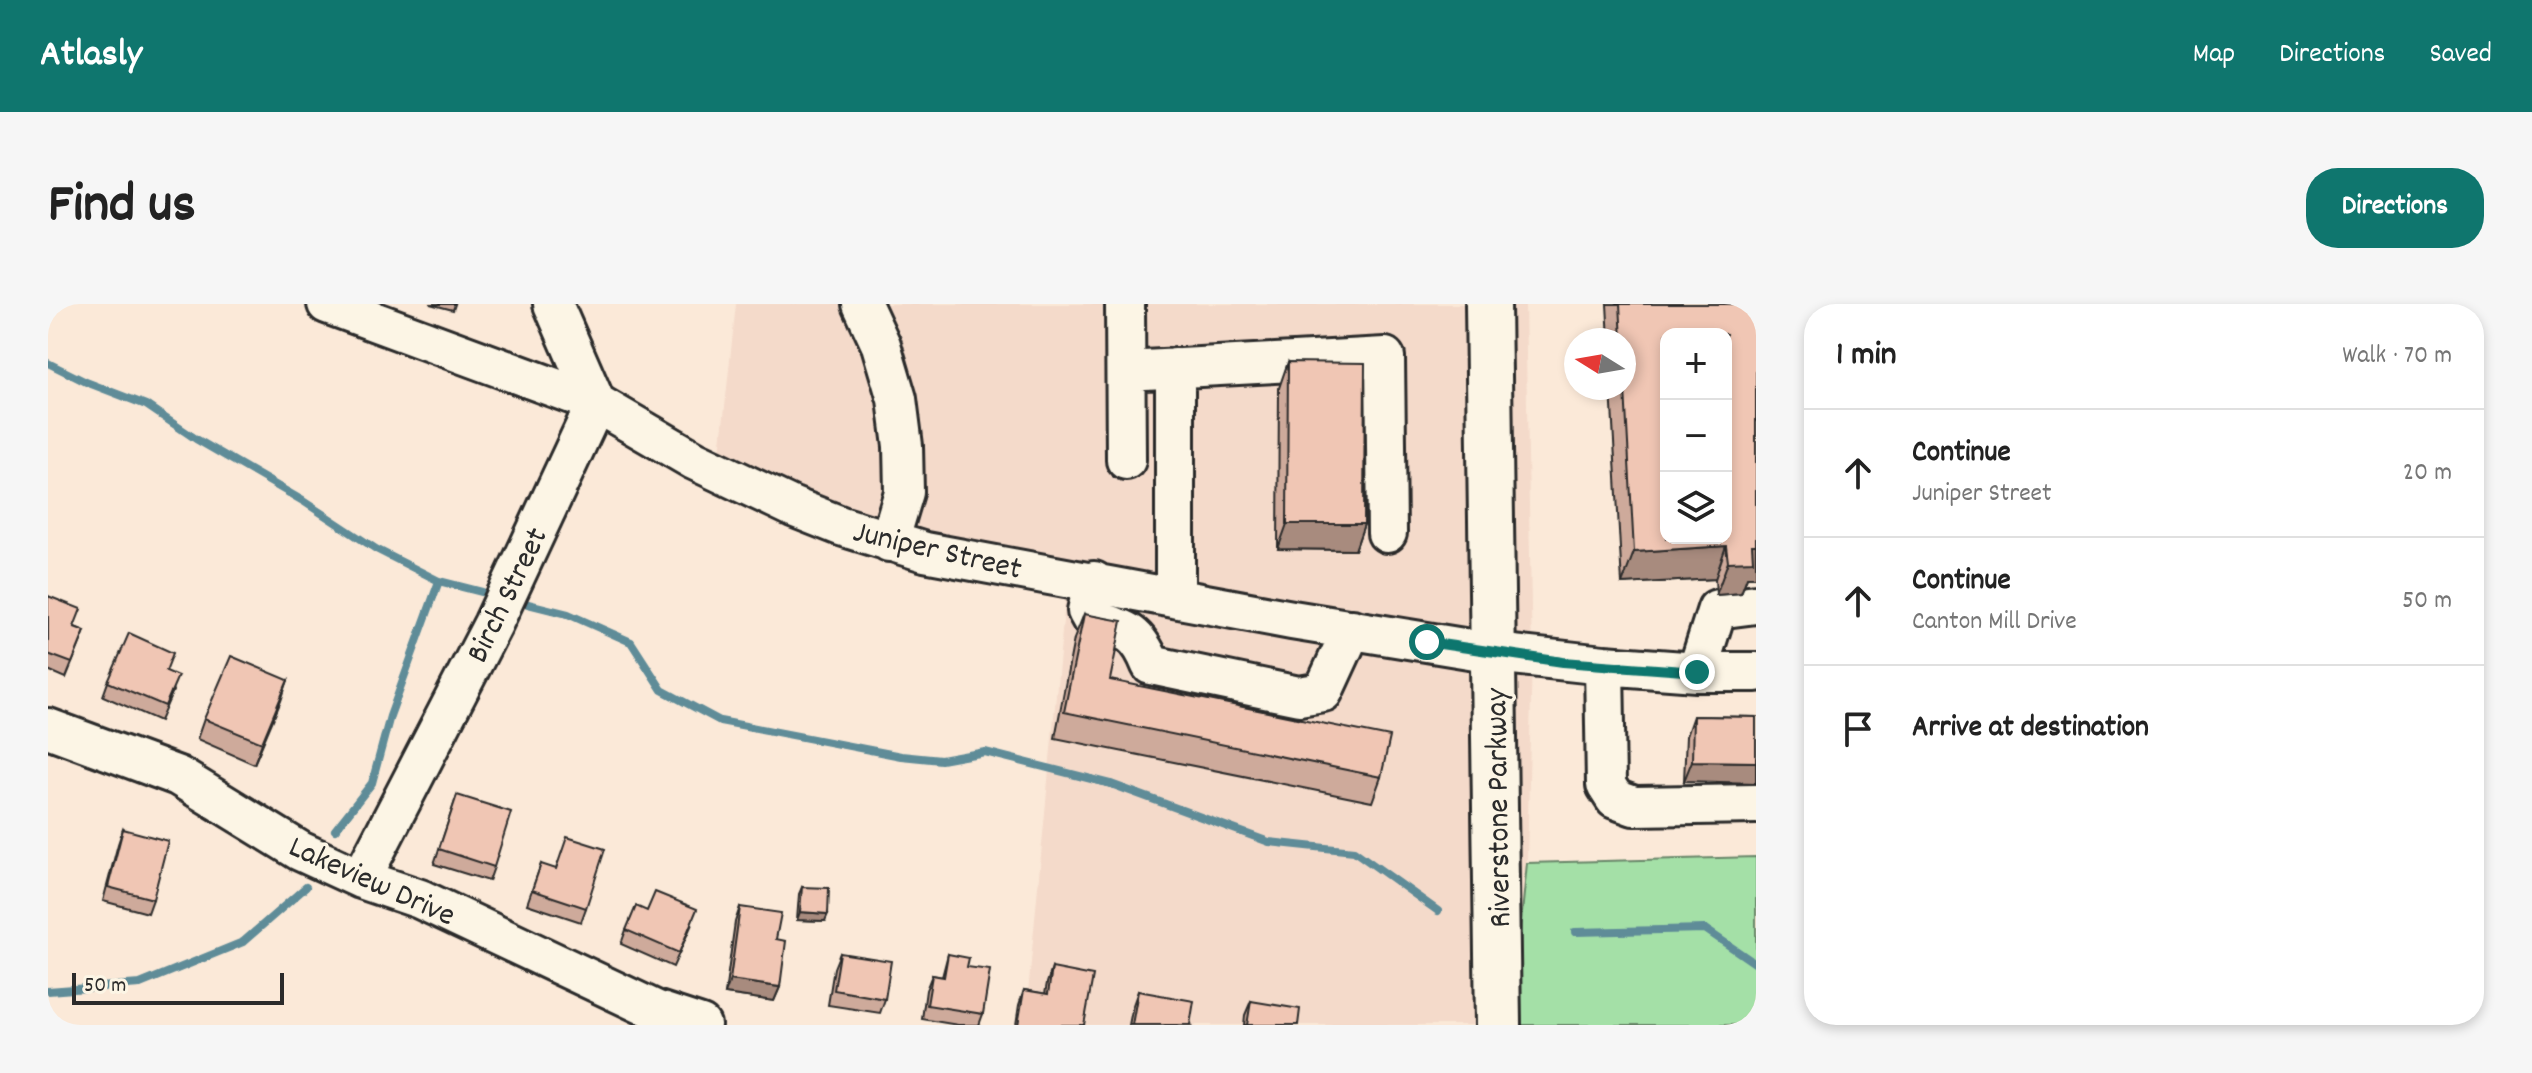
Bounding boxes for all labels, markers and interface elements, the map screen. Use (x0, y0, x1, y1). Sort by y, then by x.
text: Atlasly (40, 29, 142, 84)
text: Map (2193, 36, 2235, 76)
text: Directions (2279, 36, 2385, 76)
text: Saved (2429, 36, 2492, 76)
text: Find us (48, 168, 196, 248)
button: Directions (2306, 168, 2484, 248)
north arrow (1564, 328, 1636, 400)
map controls (1660, 328, 1732, 544)
button: + (1660, 328, 1732, 400)
text: 1 min (1836, 332, 1897, 381)
text: Walk · 70 m (2342, 338, 2452, 375)
button: − (1660, 400, 1732, 472)
text: Continue (1912, 433, 2011, 476)
icon: ahead (1836, 451, 1880, 495)
text: 20 m (2403, 455, 2452, 492)
button: layers (1660, 472, 1732, 544)
text: Juniper Street (1912, 476, 2052, 513)
street label: Juniper Street (848, 511, 1026, 595)
street label: Birch Street (457, 521, 562, 672)
text: Continue (1912, 561, 2011, 604)
icon: ahead (1836, 579, 1880, 623)
text: 50 m (2402, 583, 2452, 620)
text: Canton Mill Drive (1912, 604, 2077, 641)
route start (1409, 624, 1445, 660)
route end (1679, 654, 1715, 690)
street label: Riverstone Parkway (1476, 687, 1526, 928)
icon: arrive (1836, 707, 1880, 751)
text: Arrive at destination (1912, 708, 2149, 751)
street label: Lakeview Drive (280, 826, 462, 941)
scale bar (72, 969, 284, 1005)
text: 50 m (84, 971, 126, 1002)

